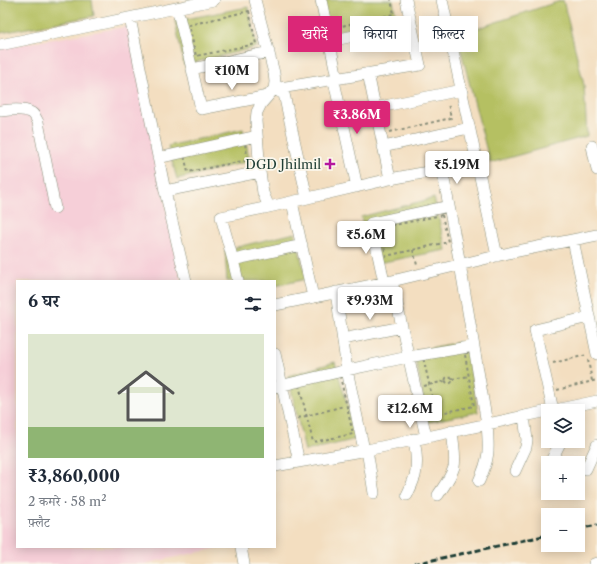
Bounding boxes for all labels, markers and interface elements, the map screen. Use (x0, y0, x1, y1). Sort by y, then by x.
chip: खरीदें (288, 16, 342, 52)
chip: किराया (350, 16, 411, 52)
chip: फ़िल्टर (419, 16, 478, 52)
pin: ₹10M (208, 57, 256, 91)
text: ₹10M (214, 62, 250, 78)
pin: ₹3.86M (324, 101, 390, 135)
text: ₹3.86M (333, 106, 381, 122)
pin: ₹5.19M (424, 151, 490, 185)
place label: DGD Jhilmil (245, 156, 321, 172)
text: ₹5.19M (434, 156, 480, 172)
marker: DGD Jhilmil (324, 158, 336, 170)
pin: ₹5.6M (338, 221, 394, 255)
text: ₹5.6M (346, 226, 386, 242)
pin: ₹9.93M (337, 287, 403, 321)
text: 6 घर (28, 291, 59, 311)
text: ₹9.93M (347, 292, 393, 308)
icon: filters (242, 293, 264, 315)
icon: home (110, 360, 182, 432)
pin: ₹12.6M (377, 395, 443, 429)
text: ₹12.6M (387, 400, 433, 416)
map controls (541, 404, 585, 552)
button: layers (541, 404, 585, 448)
button: + (541, 456, 585, 500)
text: ₹3,860,000 (28, 466, 120, 486)
text: 2 कमरे · 58 m² (28, 493, 107, 509)
button: − (541, 508, 585, 552)
text: फ़्लैट (28, 514, 50, 530)

